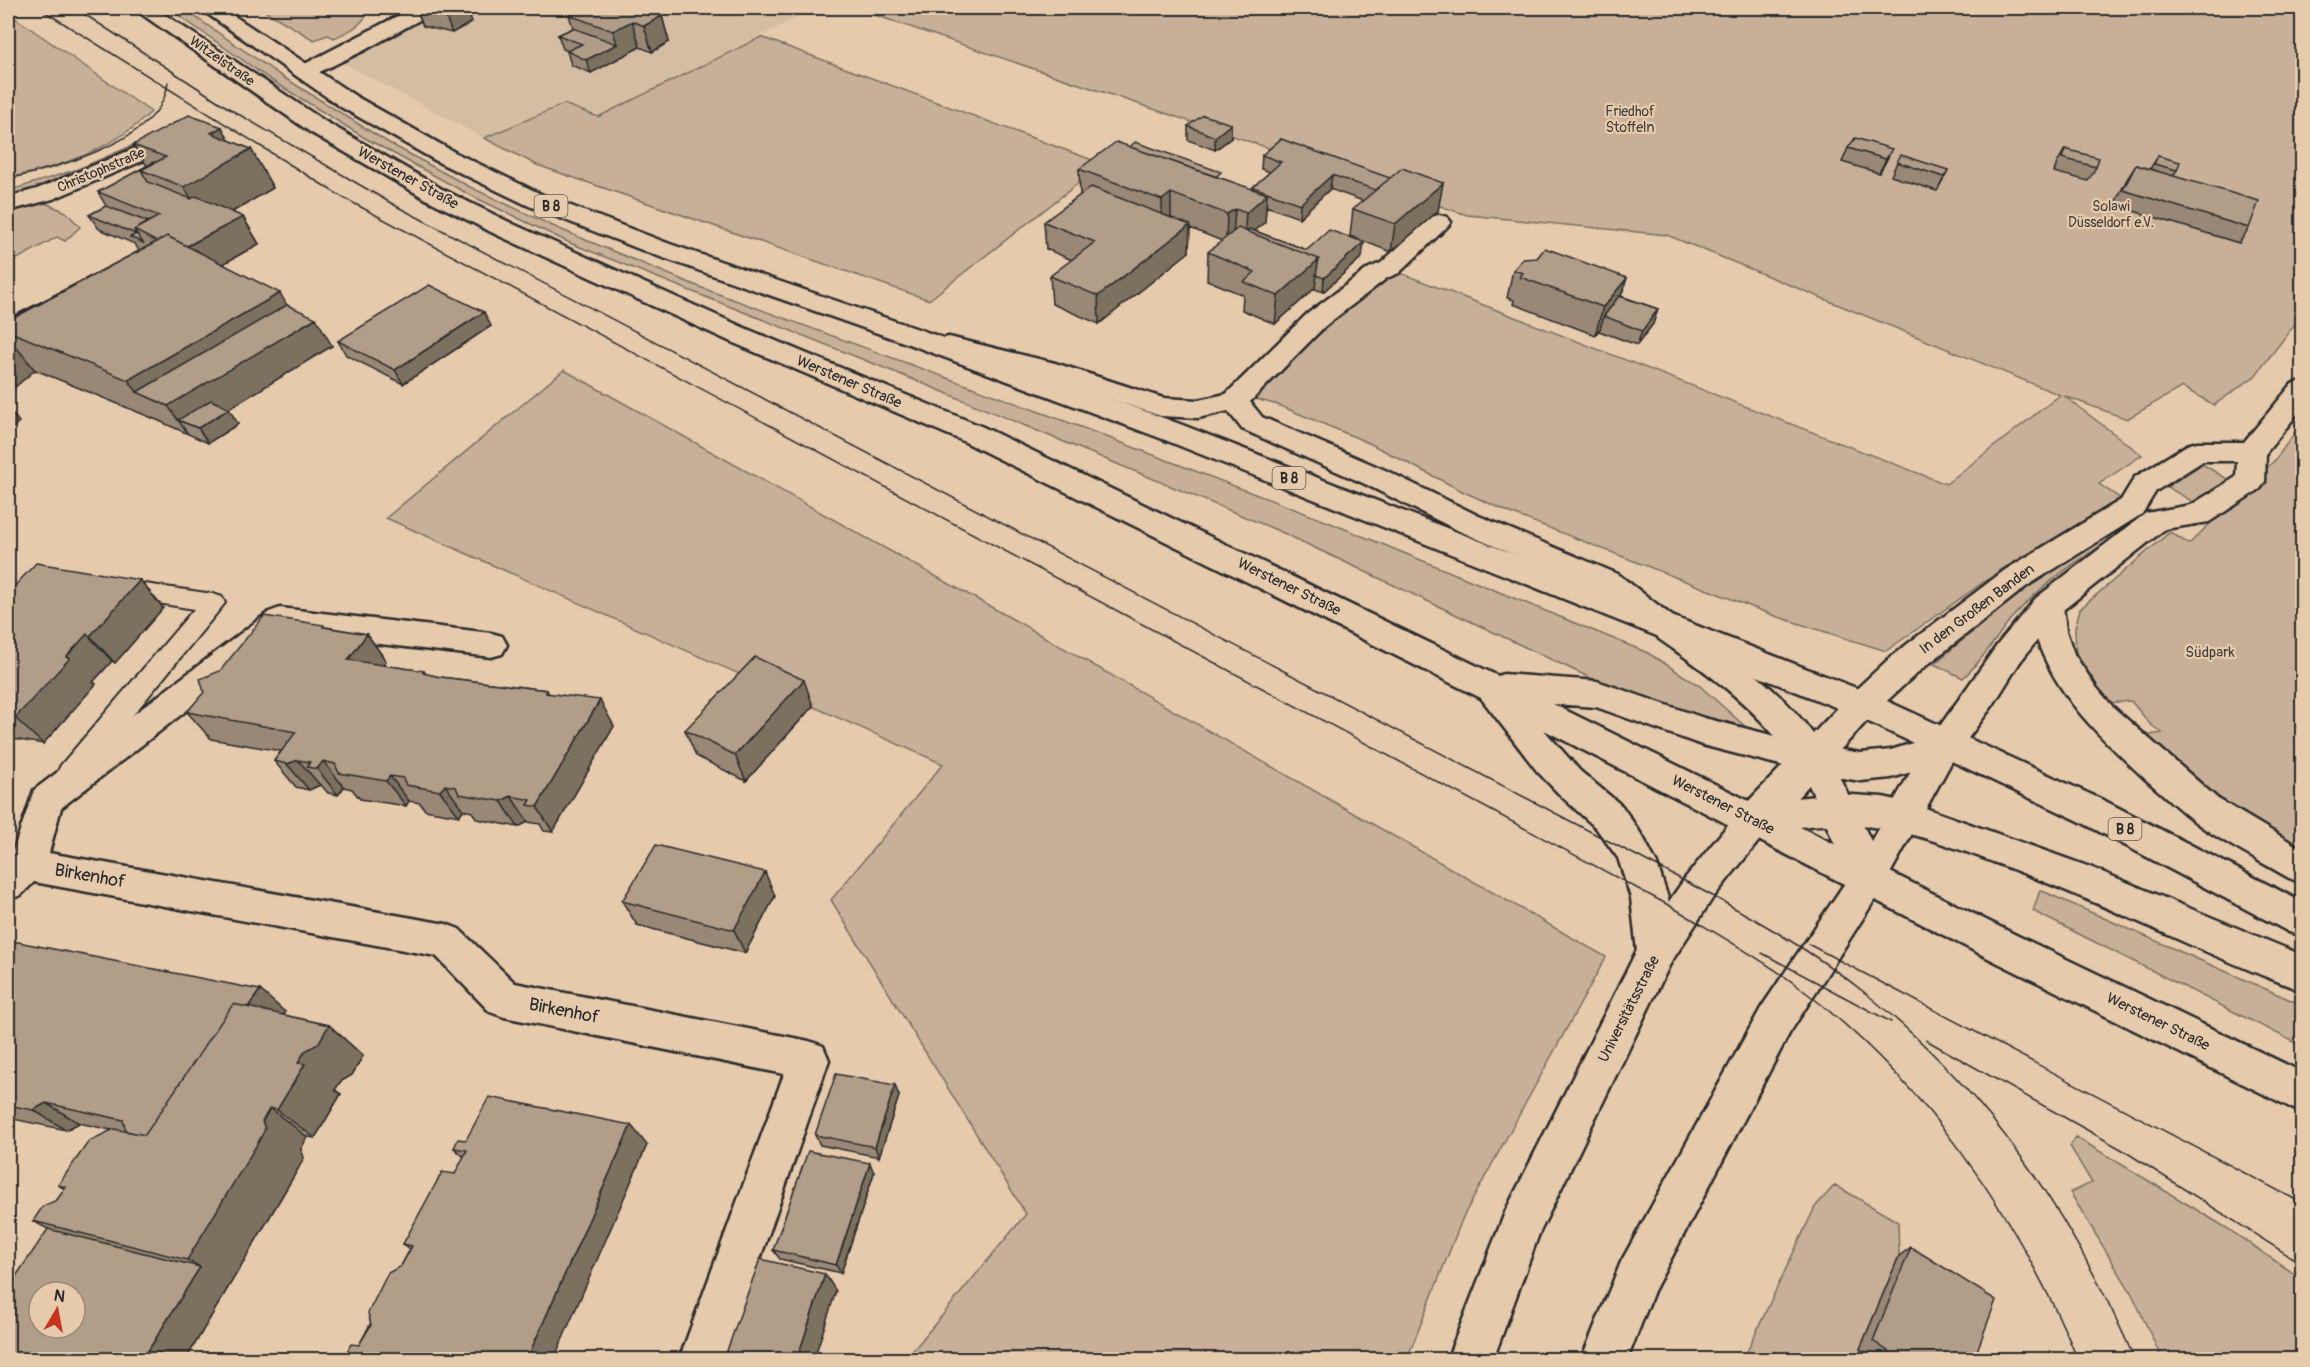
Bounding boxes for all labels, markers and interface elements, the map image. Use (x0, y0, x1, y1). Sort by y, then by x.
street label: Witzelstraße (186, 32, 258, 90)
park label: Friedhof Stoffeln (1605, 103, 1655, 136)
street label: Werstener Straße (354, 142, 462, 214)
street label: Christophstraße (55, 144, 147, 196)
road number: B 8 (534, 195, 568, 217)
park label: Solawi Düsseldorf e.V. (2068, 198, 2154, 231)
street label: Werstener Straße (793, 351, 905, 413)
road number: B 8 (1272, 467, 1306, 489)
street label: Werstener Straße (1234, 554, 1344, 620)
street label: In den Großen Banden (1916, 560, 2038, 658)
park label: Südpark (2185, 643, 2236, 662)
street label: Werstener Straße (1669, 771, 1778, 839)
road number: B 8 (2108, 818, 2142, 840)
street label: Birkenhof (53, 858, 128, 894)
street label: Universitätsstraße (1594, 952, 1664, 1065)
street label: Werstener Straße (2103, 989, 2213, 1055)
street label: Birkenhof (527, 993, 602, 1029)
north arrow (27, 1280, 87, 1340)
text: N (52, 1285, 67, 1307)

